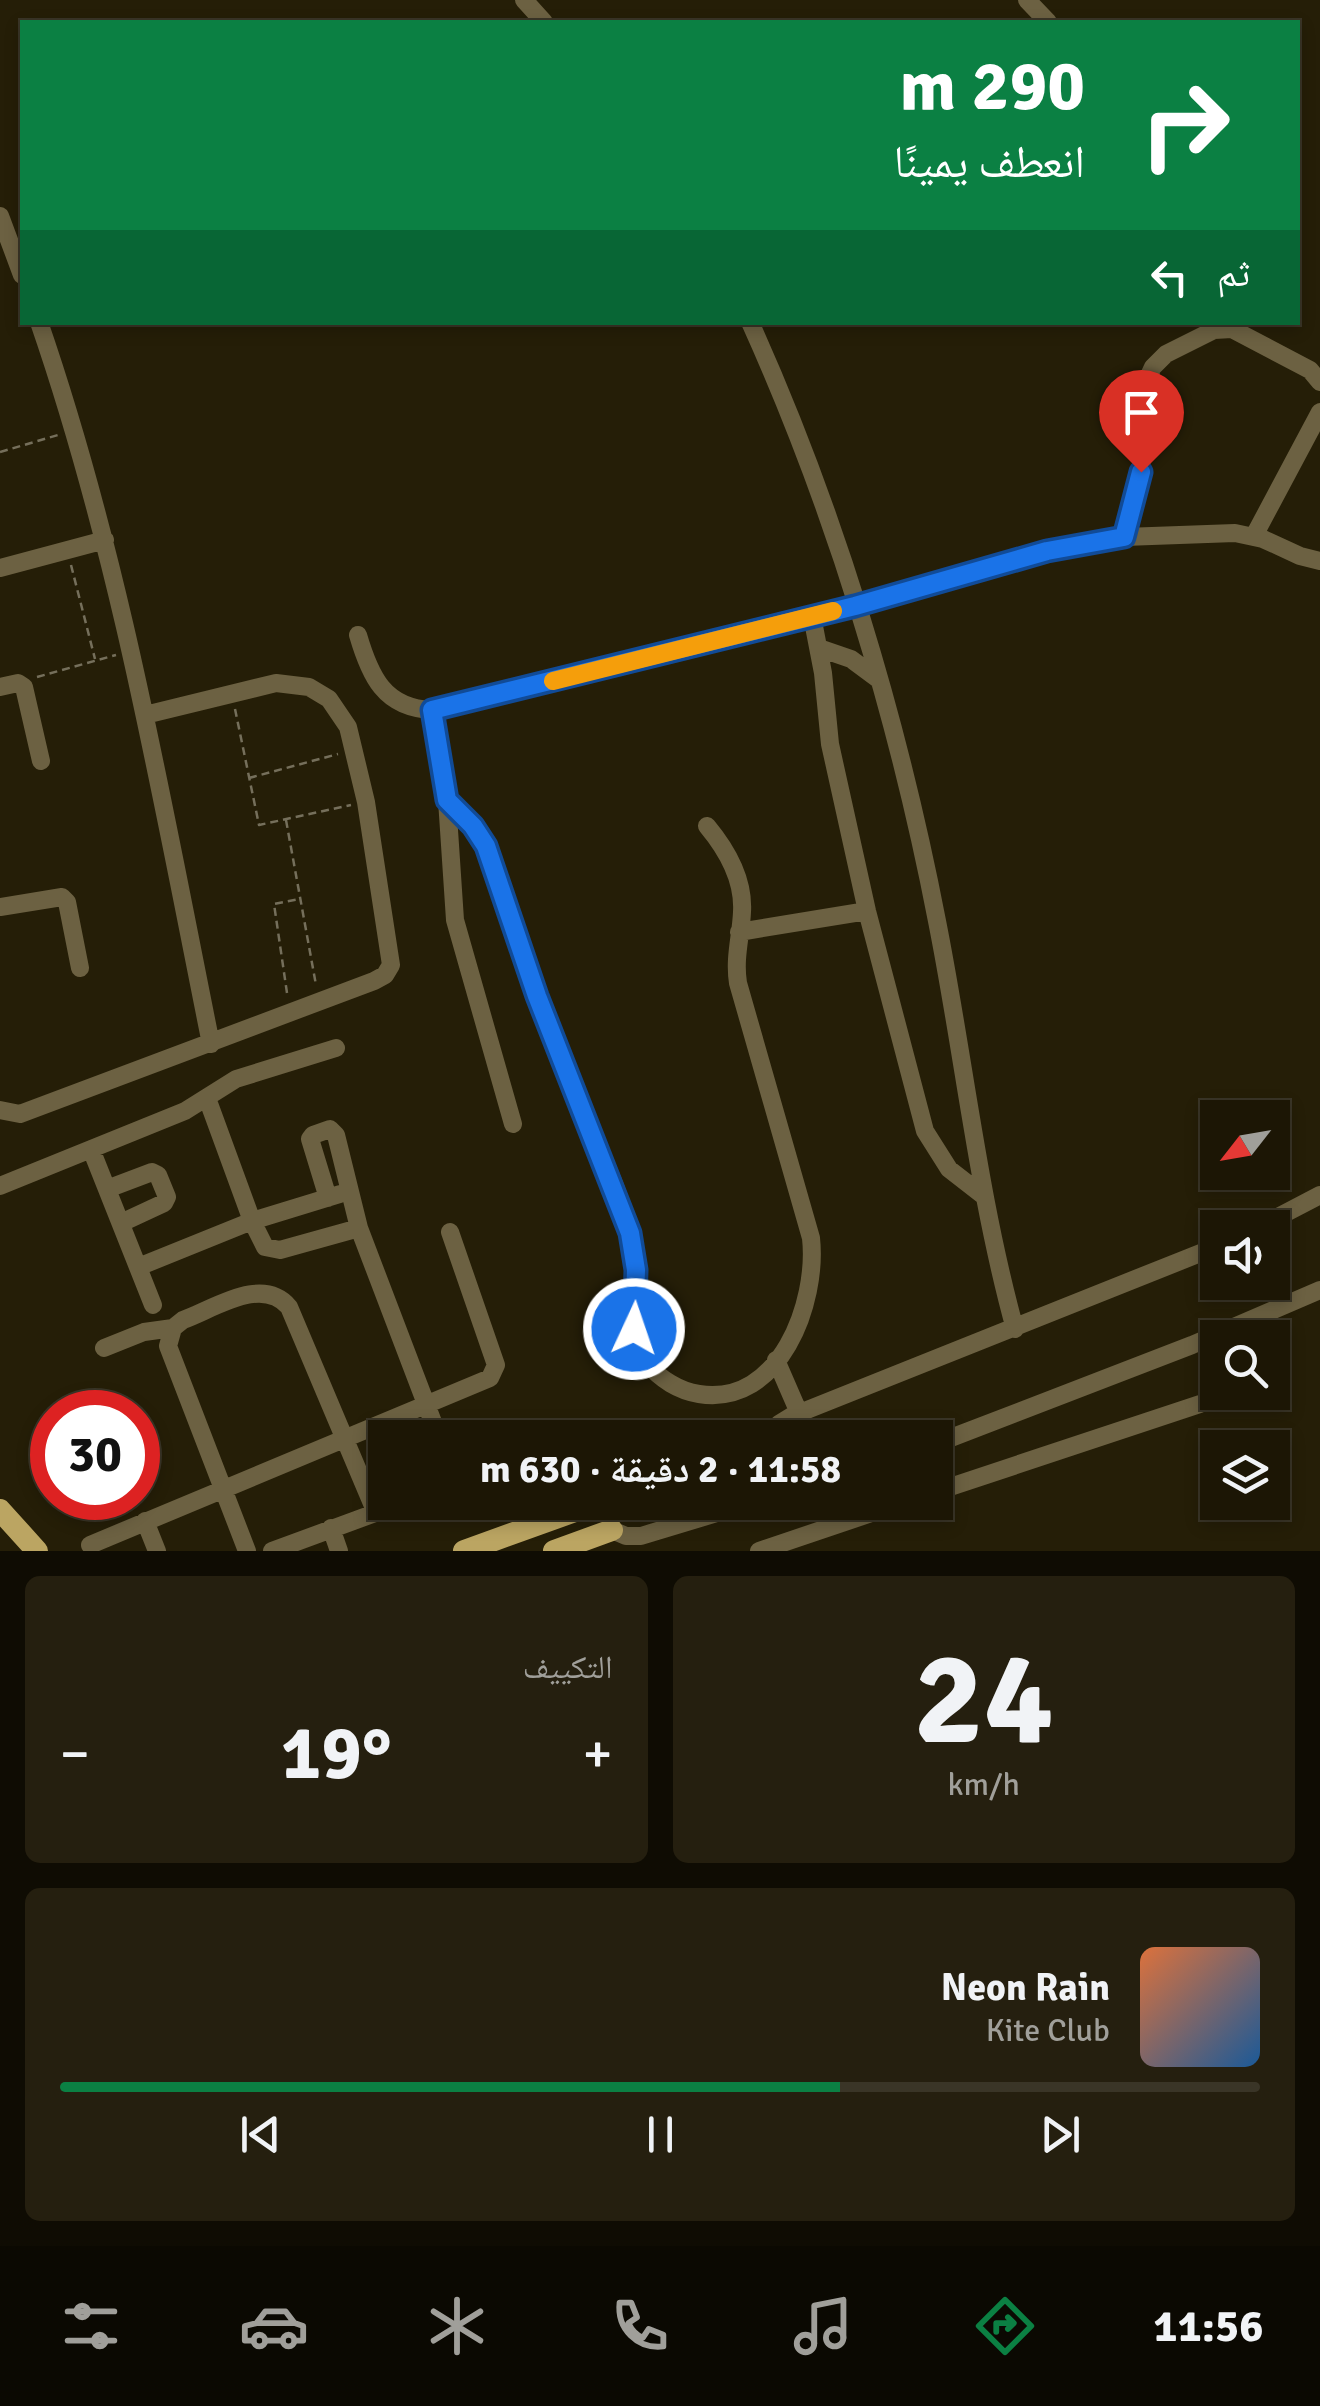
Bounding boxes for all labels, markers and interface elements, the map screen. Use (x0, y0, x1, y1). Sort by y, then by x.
text: 290 m (900, 43, 1085, 129)
icon: right (1120, 60, 1250, 190)
text: انعطف يمينًا (894, 135, 1085, 190)
icon: left (1142, 250, 1197, 305)
text: ثم (1217, 250, 1250, 297)
pin (1099, 370, 1184, 473)
icon: arrive (1114, 385, 1169, 440)
north arrow (1200, 1100, 1290, 1190)
map controls (1200, 1100, 1290, 1520)
button: sound (1200, 1210, 1290, 1300)
position arrow (582, 1277, 686, 1381)
button: search (1200, 1320, 1290, 1410)
speed limit sign: 30 (30, 1390, 160, 1520)
button: layers (1200, 1430, 1290, 1520)
text: 11:58 · 2 دقيقة · 630 m (480, 1446, 841, 1493)
text: 24 (914, 1620, 1054, 1780)
text: التكييف (523, 1648, 613, 1687)
text: 19° (281, 1707, 392, 1800)
text: − (60, 1720, 90, 1788)
text: + (583, 1720, 613, 1788)
text: km/h (948, 1765, 1020, 1804)
text: Neon Rain (941, 1964, 1110, 2011)
text: Kite Club (986, 2011, 1110, 2050)
icon: previous (233, 2107, 288, 2162)
icon: pause (633, 2107, 688, 2162)
icon: next (1033, 2107, 1088, 2162)
icon: filters (56, 2291, 126, 2361)
icon: car (239, 2291, 309, 2361)
icon: climate (422, 2291, 492, 2361)
icon: phone (605, 2291, 675, 2361)
icon: music (788, 2291, 858, 2361)
icon: directions (970, 2291, 1040, 2361)
text: 11:56 (1153, 2299, 1264, 2354)

